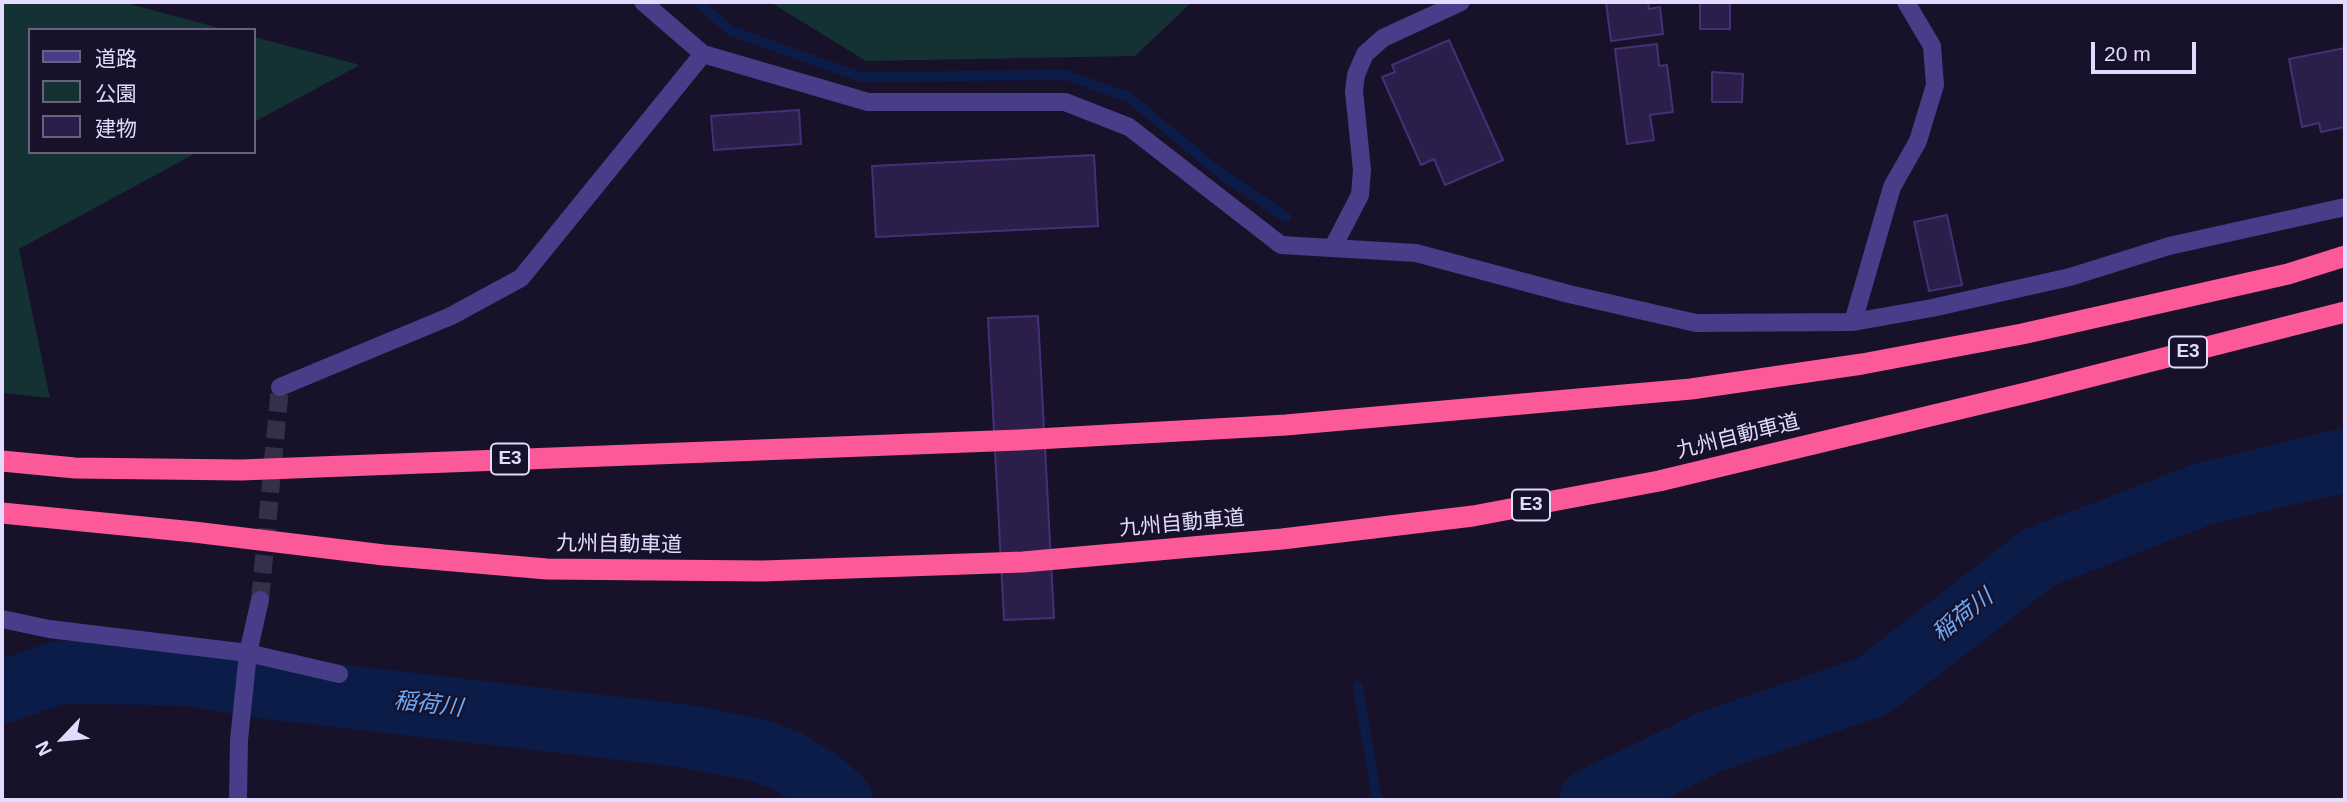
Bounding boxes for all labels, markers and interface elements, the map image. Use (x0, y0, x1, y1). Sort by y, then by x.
legend (28, 28, 256, 154)
scale bar (2095, 28, 2200, 72)
text: 20 m (2104, 42, 2151, 65)
text: 道路 (95, 47, 137, 70)
text: 公園 (95, 82, 137, 105)
text: 建物 (95, 117, 137, 140)
road number: E3 (2169, 336, 2207, 368)
street label: 九州自動車道 (1674, 410, 1802, 464)
road number: E3 (491, 444, 529, 474)
road number: E3 (1512, 490, 1550, 520)
street label: 九州自動車道 (1118, 506, 1246, 542)
street label: 九州自動車道 (556, 531, 682, 559)
water label: 稲荷川 (1927, 584, 1999, 648)
water label: 稲荷川 (392, 687, 464, 723)
north arrow (28, 704, 98, 774)
text: N (31, 738, 56, 759)

